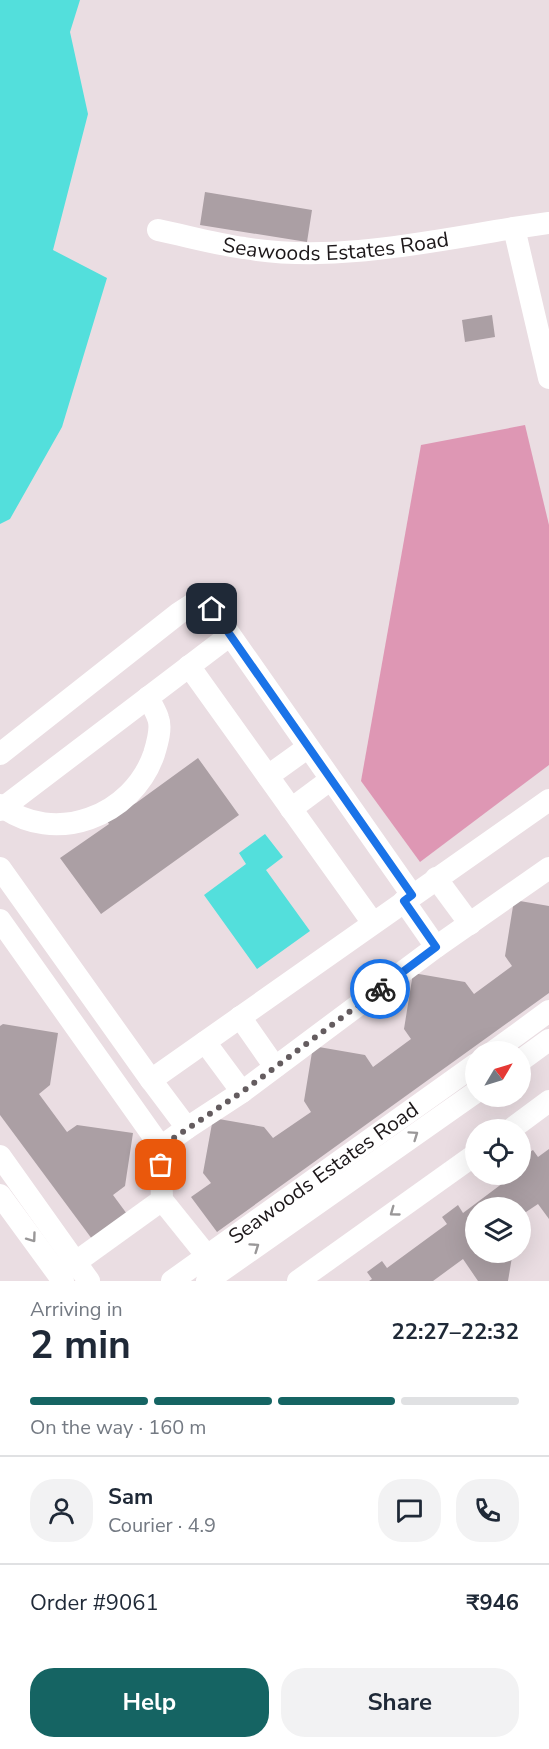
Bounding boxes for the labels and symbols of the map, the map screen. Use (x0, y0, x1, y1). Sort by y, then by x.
street label: Seawoods Estates Road (220, 225, 451, 267)
pin (186, 583, 237, 634)
courier (350, 959, 410, 1019)
north arrow (465, 1041, 531, 1107)
street label: Seawoods Estates Road (223, 1096, 424, 1250)
one-way arrow (408, 1131, 419, 1142)
pin (135, 1139, 186, 1190)
one-way arrow (389, 1205, 400, 1216)
one-way arrow (24, 1231, 35, 1242)
one-way arrow (248, 1243, 259, 1254)

